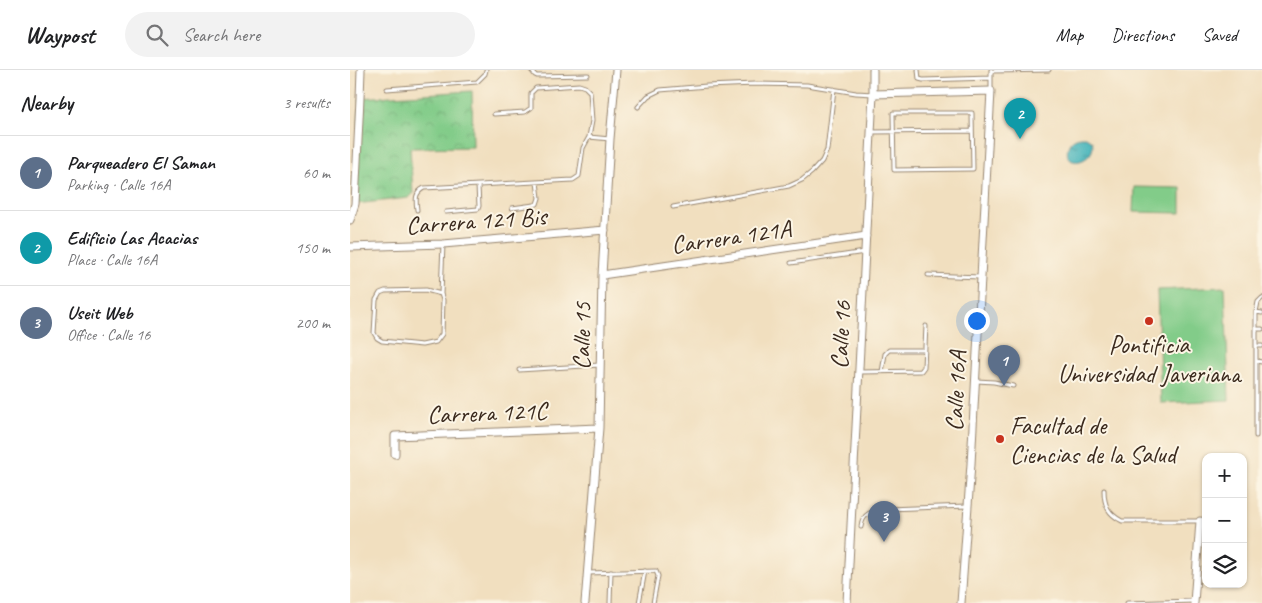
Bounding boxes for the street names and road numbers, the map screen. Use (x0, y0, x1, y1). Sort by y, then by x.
street label: Carrera 121 Bis (405, 200, 550, 242)
street label: Carrera 121A (669, 213, 794, 261)
street label: Calle 15 (565, 300, 599, 370)
street label: Calle 16 (823, 300, 859, 370)
street label: Calle 16A (938, 349, 974, 432)
street label: Carrera 121C (427, 395, 550, 431)

